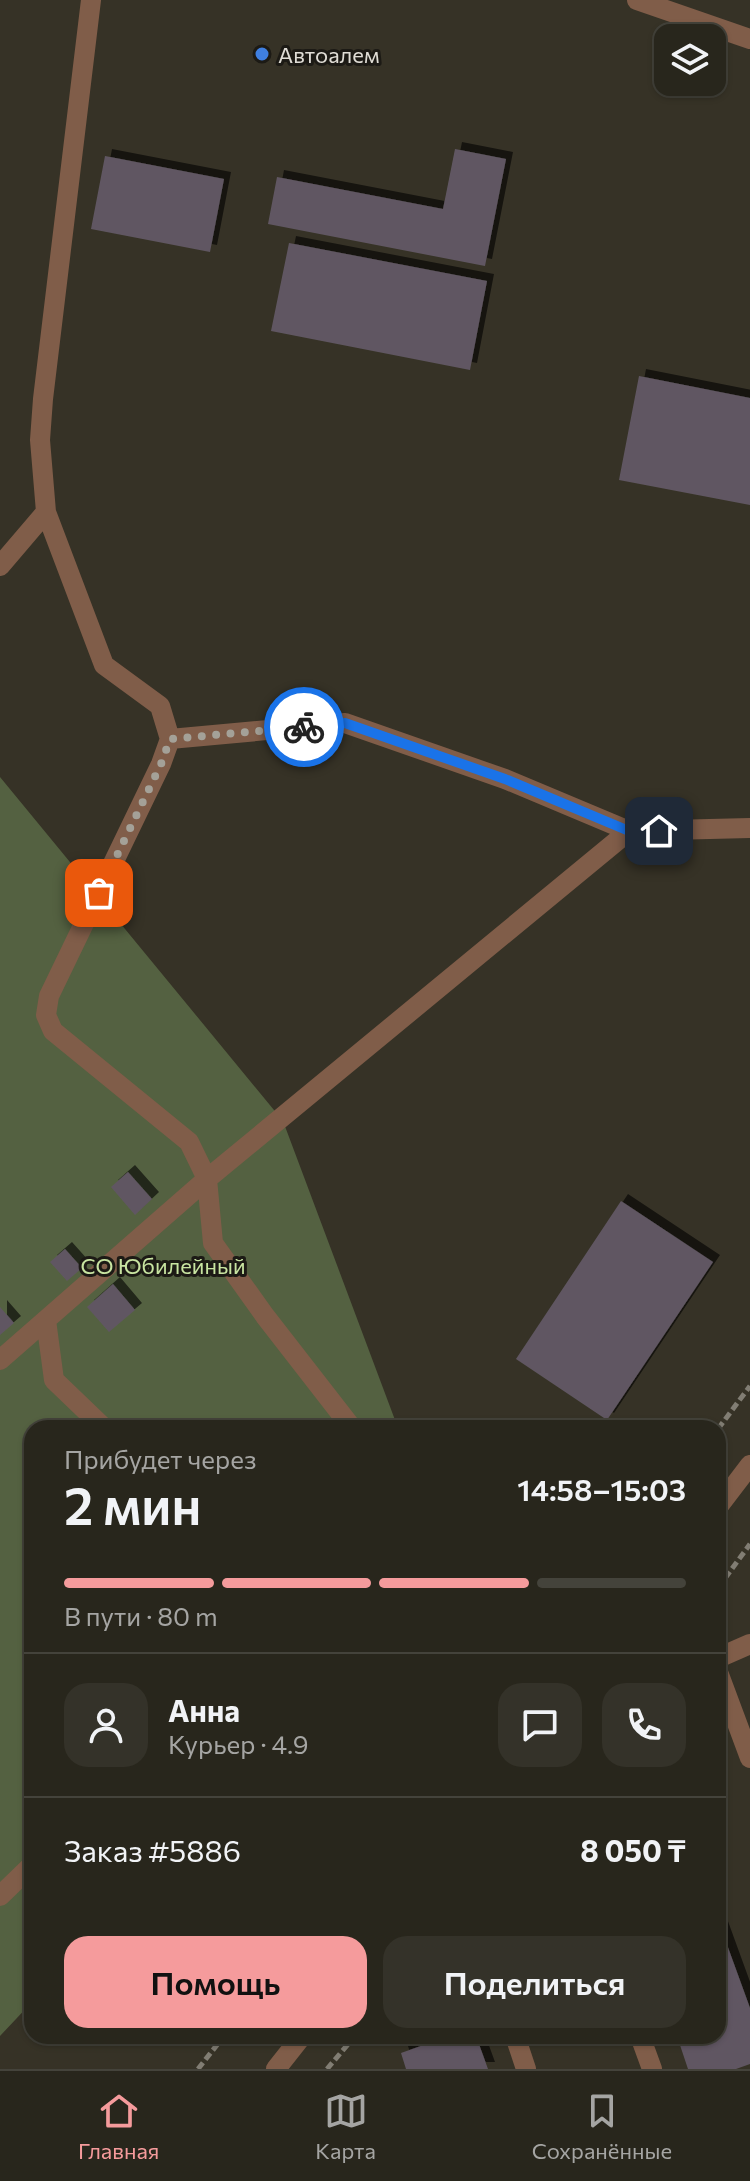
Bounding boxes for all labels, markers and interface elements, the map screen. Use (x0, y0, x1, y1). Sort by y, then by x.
map controls (654, 24, 726, 96)
button: layers (654, 24, 726, 96)
place label: Автоалем (278, 41, 380, 68)
marker: Автоалем (253, 45, 271, 63)
courier (264, 687, 344, 767)
icon: bike (282, 705, 326, 749)
pin (625, 797, 693, 865)
icon: home (637, 809, 681, 853)
pin (65, 859, 133, 927)
icon: bag (77, 871, 121, 915)
park label: СО Юбилейный (80, 1252, 246, 1279)
text: Прибудет через (64, 1443, 257, 1474)
text: 14:58–15:03 (517, 1470, 686, 1507)
text: 2 мин (64, 1472, 201, 1536)
text: В пути · 80 m (64, 1600, 218, 1631)
button: person (64, 1683, 148, 1767)
button: chat (498, 1683, 582, 1767)
button: phone (602, 1683, 686, 1767)
text: Анна (168, 1691, 240, 1728)
text: Курьер · 4.9 (168, 1728, 308, 1759)
text: Заказ #5886 (64, 1831, 241, 1868)
text: 8 050 ₸ (580, 1831, 686, 1868)
button: Помощь (64, 1936, 367, 2028)
button: Поделиться (383, 1936, 686, 2028)
tab: Главная (78, 2089, 159, 2164)
tab: Карта (315, 2089, 376, 2164)
tab: Сохранённые (532, 2089, 672, 2164)

